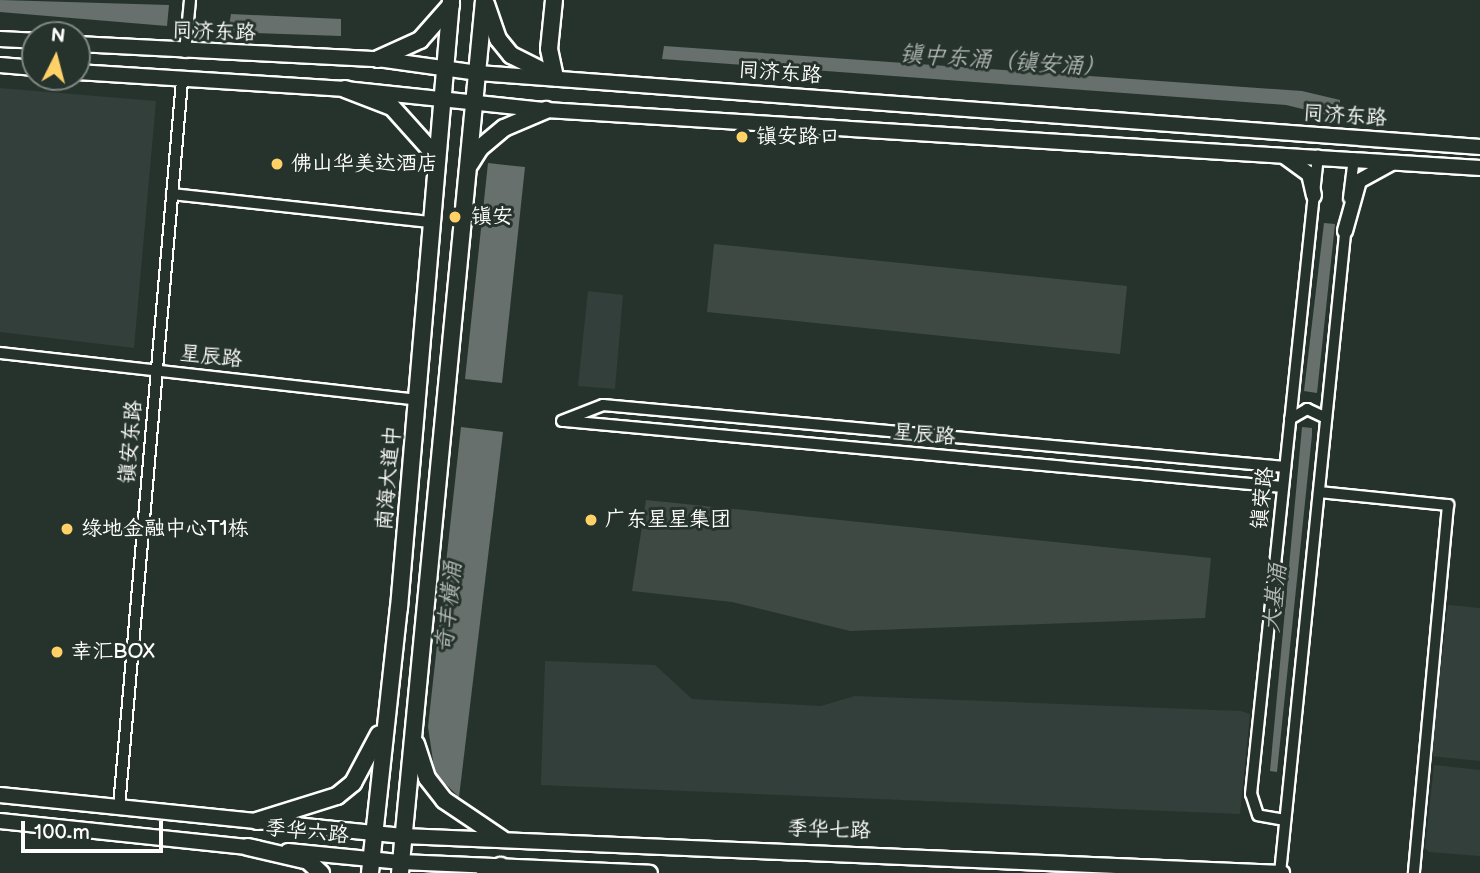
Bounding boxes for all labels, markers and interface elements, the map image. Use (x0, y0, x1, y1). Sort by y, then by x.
street label: 同济东路 (172, 18, 256, 46)
north arrow (21, 21, 91, 91)
text: N (50, 24, 66, 49)
water label: 镇中东涌（镇安涌） (899, 40, 1107, 82)
street label: 同济东路 (737, 58, 823, 88)
street label: 同济东路 (1302, 101, 1388, 131)
place label: 镇安路口 (756, 124, 840, 150)
marker: 镇安路口 (734, 129, 750, 145)
place label: 佛山华美达酒店 (291, 151, 438, 177)
marker: 佛山华美达酒店 (269, 156, 285, 172)
place label: 镇安 (471, 204, 513, 230)
marker: 镇安 (445, 207, 465, 227)
street label: 星辰路 (178, 341, 244, 373)
street label: 镇安东路 (115, 399, 147, 485)
street label: 星辰路 (892, 420, 956, 450)
street label: 南海大道中 (372, 425, 406, 531)
street label: 镇荣路 (1247, 465, 1279, 531)
place label: 广东星星集团 (605, 507, 731, 533)
marker: 广东星星集团 (583, 512, 599, 528)
place label: 绿地金融中心T1栋 (81, 516, 249, 542)
marker: 绿地金融中心T1栋 (59, 521, 75, 537)
water label: 奇丰横涌 (430, 560, 468, 654)
water label: 大基涌 (1258, 562, 1292, 634)
place label: 幸汇BOX (71, 639, 155, 665)
marker: 幸汇BOX (49, 644, 65, 660)
scale bar (24, 806, 166, 850)
street label: 季华六路 (264, 815, 350, 849)
street label: 季华七路 (787, 816, 871, 844)
text: 100 m (34, 820, 90, 845)

